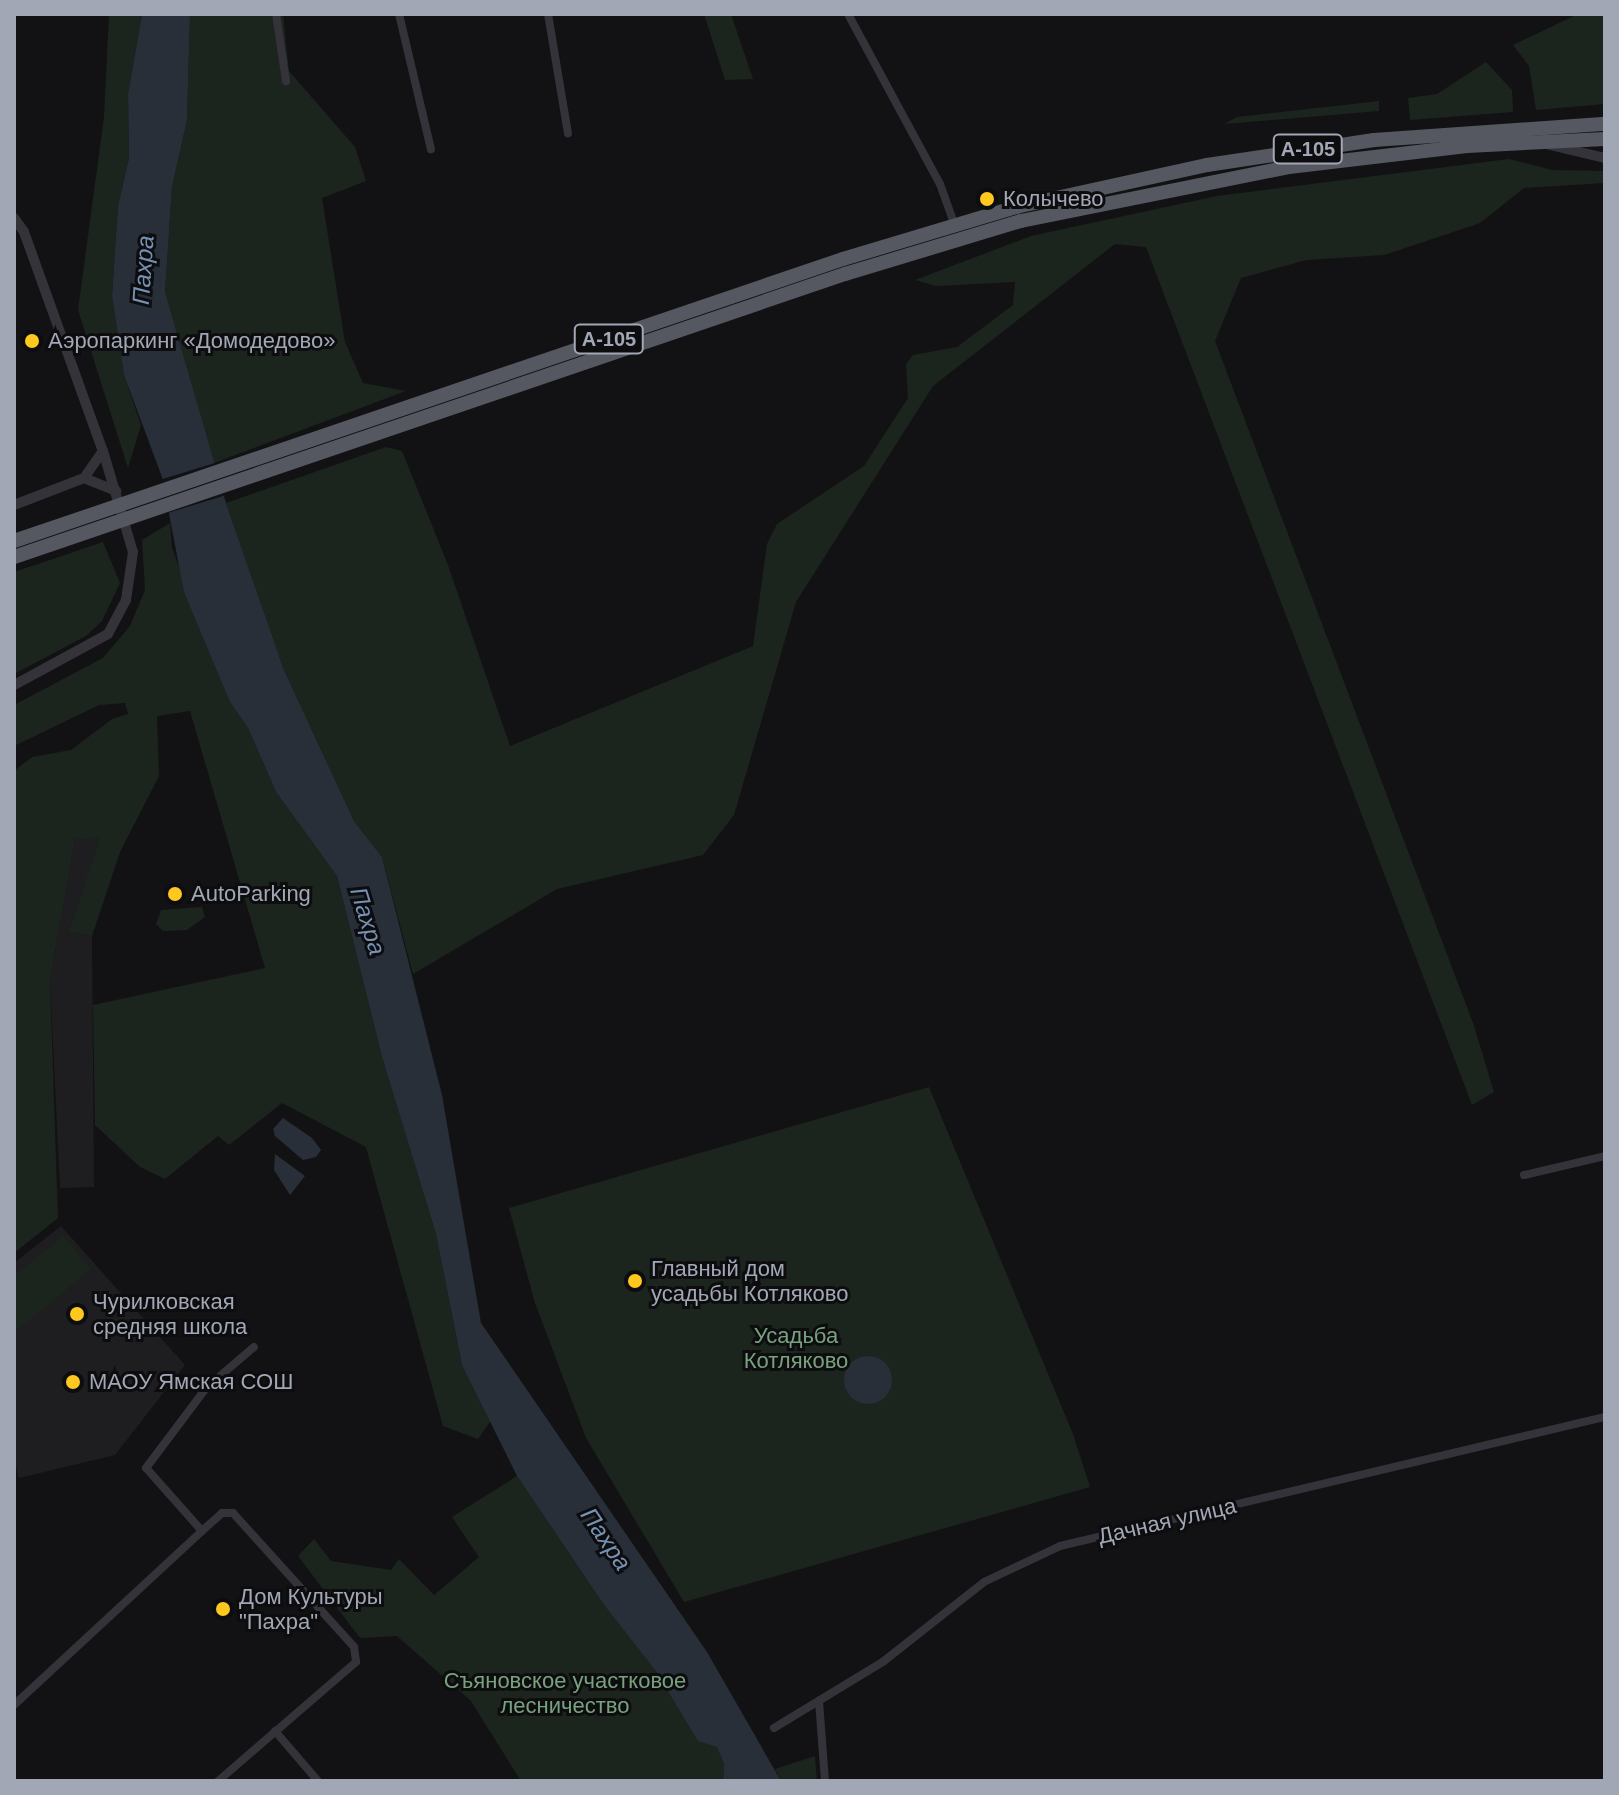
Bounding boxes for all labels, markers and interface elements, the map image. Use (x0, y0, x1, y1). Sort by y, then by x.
road number: А-105 (1272, 133, 1344, 165)
place label: Колычево (1003, 186, 1104, 212)
marker: Колычево (978, 190, 996, 208)
water label: Пахра (126, 234, 160, 306)
road number: А-105 (573, 323, 645, 355)
place label: Аэропаркинг «Домодедово» (48, 328, 336, 354)
marker: Аэропаркинг «Домодедово» (23, 332, 41, 350)
place label: AutoParking (191, 881, 311, 907)
water label: Пахра (344, 884, 392, 958)
marker: AutoParking (166, 885, 184, 903)
place label: Главный дом усадьбы Котляково (651, 1255, 849, 1306)
marker: Главный дом усадьбы Котляково (626, 1272, 644, 1290)
place label: Чурилковская средняя школа (93, 1288, 247, 1340)
marker: Чурилковская средняя школа (68, 1305, 86, 1323)
park label: Усадьба Котляково (744, 1322, 848, 1374)
place label: МАОУ Ямская СОШ (89, 1369, 293, 1395)
marker: МАОУ Ямская СОШ (64, 1373, 82, 1391)
street label: Дачная улица (1095, 1492, 1239, 1550)
water label: Пахра (575, 1502, 637, 1576)
place label: Дом Культуры "Пахра" (239, 1583, 383, 1634)
marker: Дом Культуры "Пахра" (214, 1600, 232, 1618)
park label: Съяновское участковое лесничество (444, 1667, 686, 1718)

